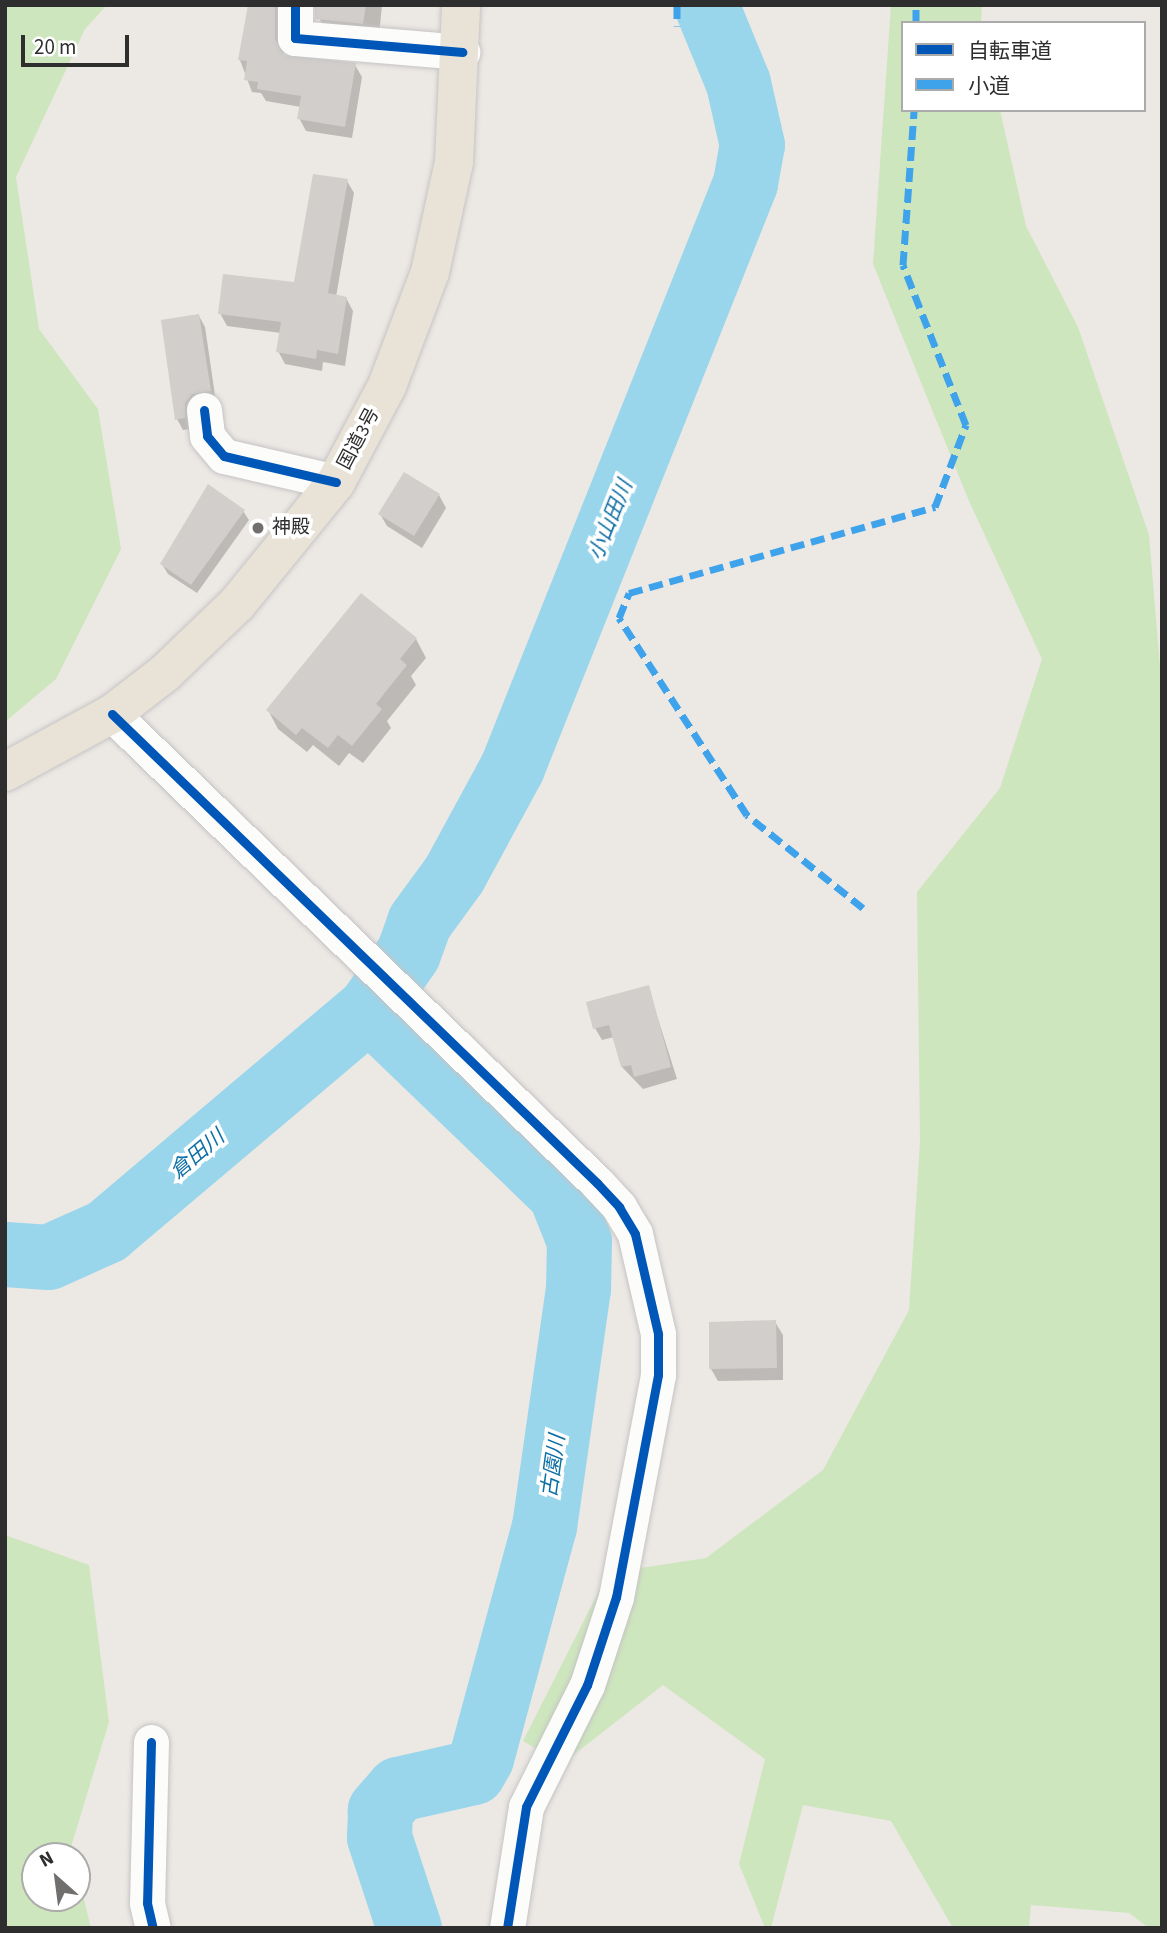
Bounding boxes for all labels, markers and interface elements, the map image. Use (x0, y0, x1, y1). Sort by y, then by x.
scale bar (24, 21, 133, 65)
legend (901, 21, 1146, 112)
text: 20 m (34, 32, 76, 62)
text: 自転車道 (968, 36, 1052, 66)
text: 小道 (968, 71, 1010, 101)
street label: 国道3号 (333, 404, 385, 474)
water label: 小山田川 (583, 476, 637, 564)
place label: 神殿 (272, 517, 310, 539)
marker: 神殿 (250, 520, 266, 536)
water label: 倉田川 (165, 1124, 229, 1184)
water label: 古園川 (536, 1433, 570, 1499)
north arrow (21, 1842, 91, 1912)
text: N (35, 1845, 59, 1875)

